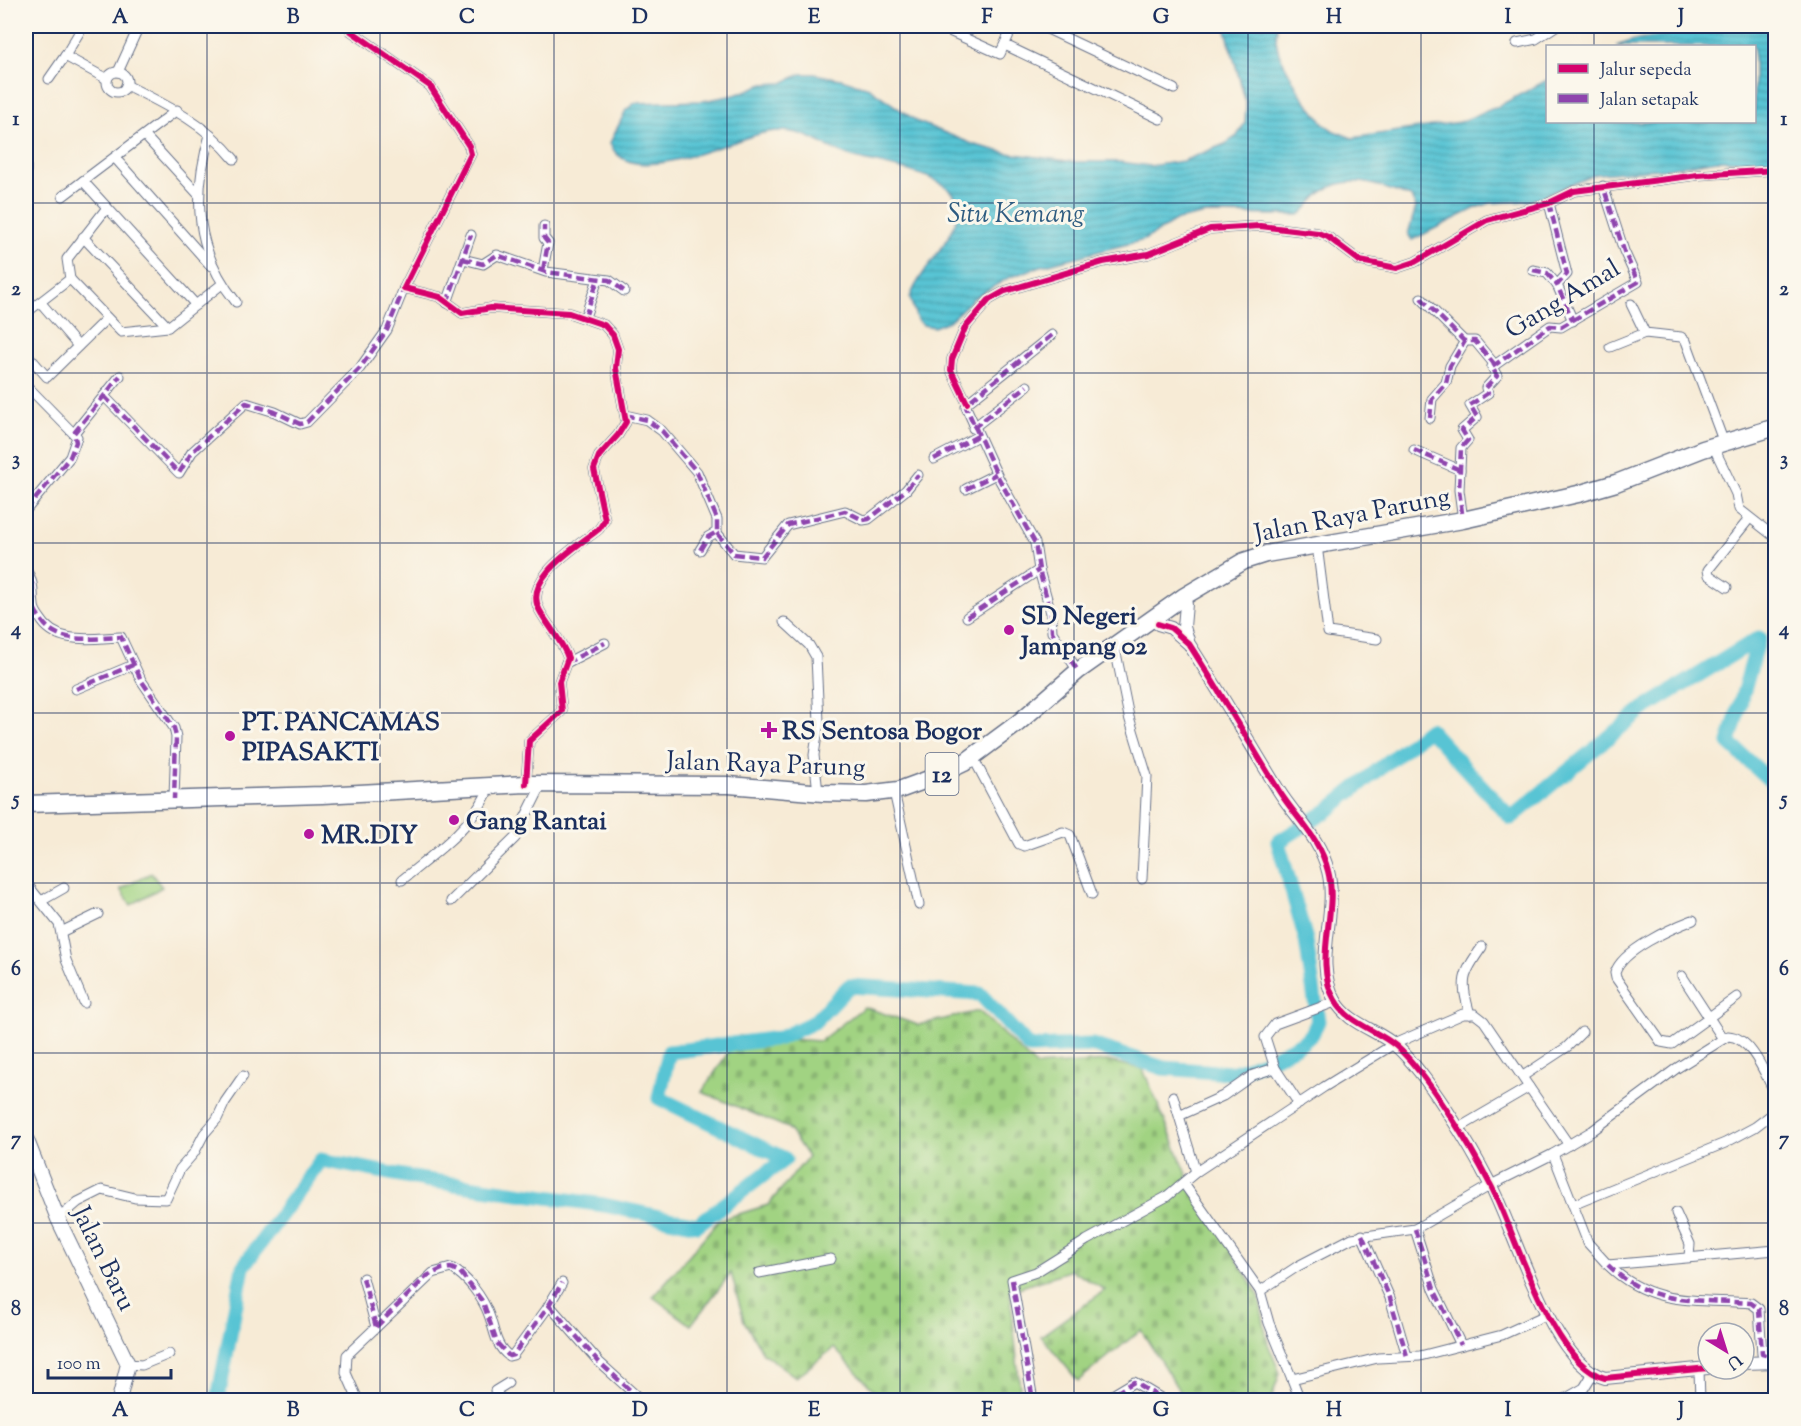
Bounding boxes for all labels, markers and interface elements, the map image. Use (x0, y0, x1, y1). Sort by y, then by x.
text: A (112, 4, 129, 33)
text: B (287, 4, 300, 33)
text: C (459, 4, 475, 33)
text: D (632, 4, 648, 33)
text: E (808, 4, 821, 33)
text: F (981, 4, 993, 33)
text: G (1153, 4, 1170, 33)
text: H (1326, 4, 1342, 33)
text: I (1505, 4, 1512, 33)
text: J (1676, 4, 1684, 33)
legend (1546, 45, 1756, 123)
text: Jalur sepeda (1599, 58, 1691, 84)
text: Jalan setapak (1599, 88, 1699, 114)
text: 1 (13, 106, 20, 135)
text: 1 (1781, 106, 1788, 135)
water label: Situ Kemang (947, 196, 1085, 235)
street label: Gang Amal (1499, 251, 1628, 349)
text: 2 (11, 276, 21, 305)
text: 2 (1779, 276, 1789, 305)
text: 3 (12, 446, 20, 475)
text: 3 (1780, 446, 1788, 475)
street label: Jalan Raya Parung (1249, 479, 1454, 554)
place label: SD Negeri Jampang 02 (1019, 599, 1148, 666)
text: 4 (10, 616, 21, 645)
text: 4 (1778, 616, 1789, 645)
marker: SD Negeri Jampang 02 (1002, 623, 1016, 637)
place label: PT. PANCAMAS PIPASAKTI (242, 705, 440, 772)
place label: RS Sentosa Bogor (782, 714, 982, 751)
marker: RS Sentosa Bogor (760, 721, 778, 739)
marker: PT. PANCAMAS PIPASAKTI (223, 729, 237, 743)
street label: Jalan Raya Parung (664, 743, 866, 787)
road number: 12 (926, 753, 958, 795)
text: 5 (11, 786, 20, 815)
text: 5 (1779, 786, 1788, 815)
place label: Gang Rantai (466, 804, 607, 841)
marker: Gang Rantai (447, 813, 461, 827)
place label: MR.DIY (321, 818, 418, 855)
marker: MR.DIY (302, 827, 316, 841)
text: 6 (11, 956, 21, 985)
text: 6 (1779, 956, 1789, 985)
text: 7 (11, 1126, 22, 1155)
text: 7 (1779, 1126, 1790, 1155)
street label: Jalan Baru (61, 1199, 144, 1318)
text: 8 (11, 1296, 21, 1325)
text: 8 (1779, 1296, 1789, 1325)
north arrow (1696, 1321, 1756, 1381)
scale bar (48, 1342, 171, 1380)
text: U (1721, 1348, 1746, 1375)
text: 100 m (57, 1352, 101, 1378)
text: A (112, 1397, 129, 1426)
text: B (287, 1397, 300, 1426)
text: C (459, 1397, 475, 1426)
text: D (632, 1397, 648, 1426)
text: E (808, 1397, 821, 1426)
text: F (981, 1397, 993, 1426)
text: G (1153, 1397, 1170, 1426)
text: H (1326, 1397, 1342, 1426)
text: I (1505, 1397, 1512, 1426)
text: J (1676, 1397, 1684, 1426)

